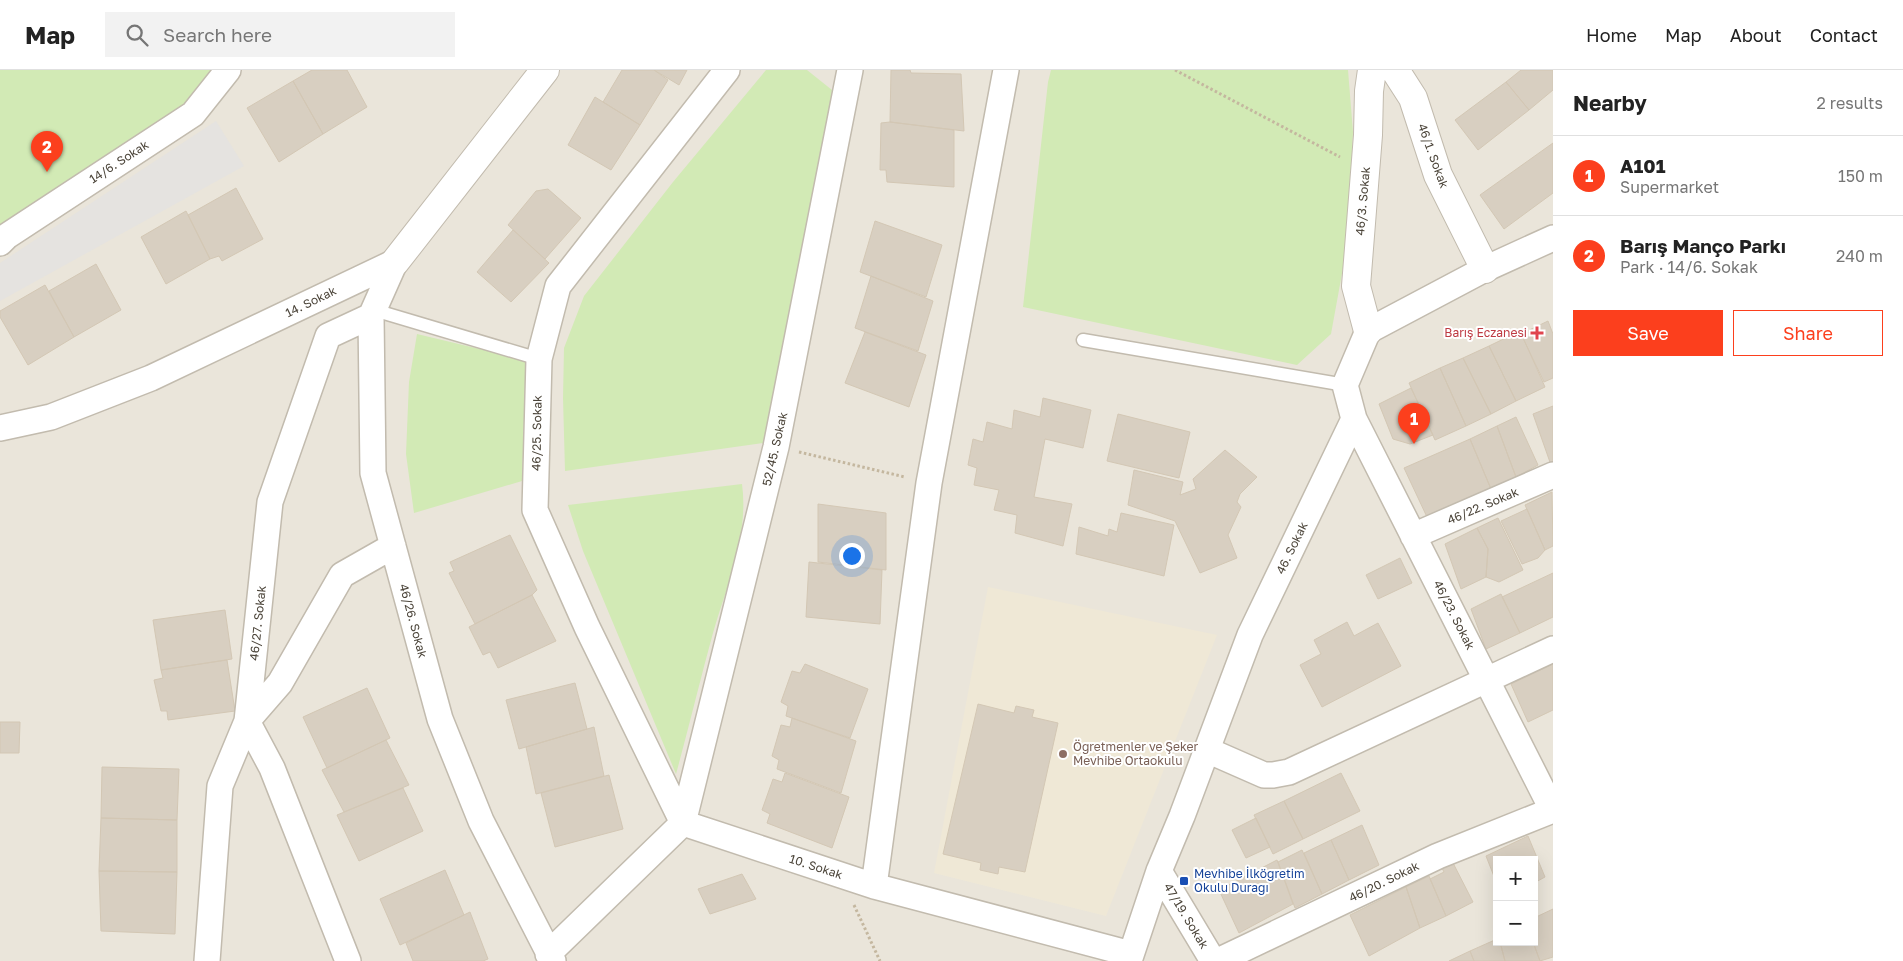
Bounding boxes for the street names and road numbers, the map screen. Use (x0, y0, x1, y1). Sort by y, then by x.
street label: 46/1. Sokak (1415, 121, 1452, 190)
street label: 14/6. Sokak (86, 137, 151, 186)
street label: 46/3. Sokak (1352, 166, 1373, 236)
street label: 14. Sokak (283, 283, 339, 320)
street label: 46/25. Sokak (528, 395, 545, 471)
street label: 52/45. Sokak (759, 410, 790, 487)
street label: 46/22. Sokak (1445, 484, 1521, 527)
street label: 46. Sokak (1272, 519, 1311, 576)
street label: 46/23. Sokak (1431, 577, 1478, 652)
street label: 46/26. Sokak (396, 582, 431, 660)
street label: 46/27. Sokak (246, 584, 269, 661)
street label: 10. Sokak (788, 851, 845, 882)
street label: 46/20. Sokak (1346, 858, 1422, 905)
street label: 47/19. Sokak (1161, 880, 1212, 952)

